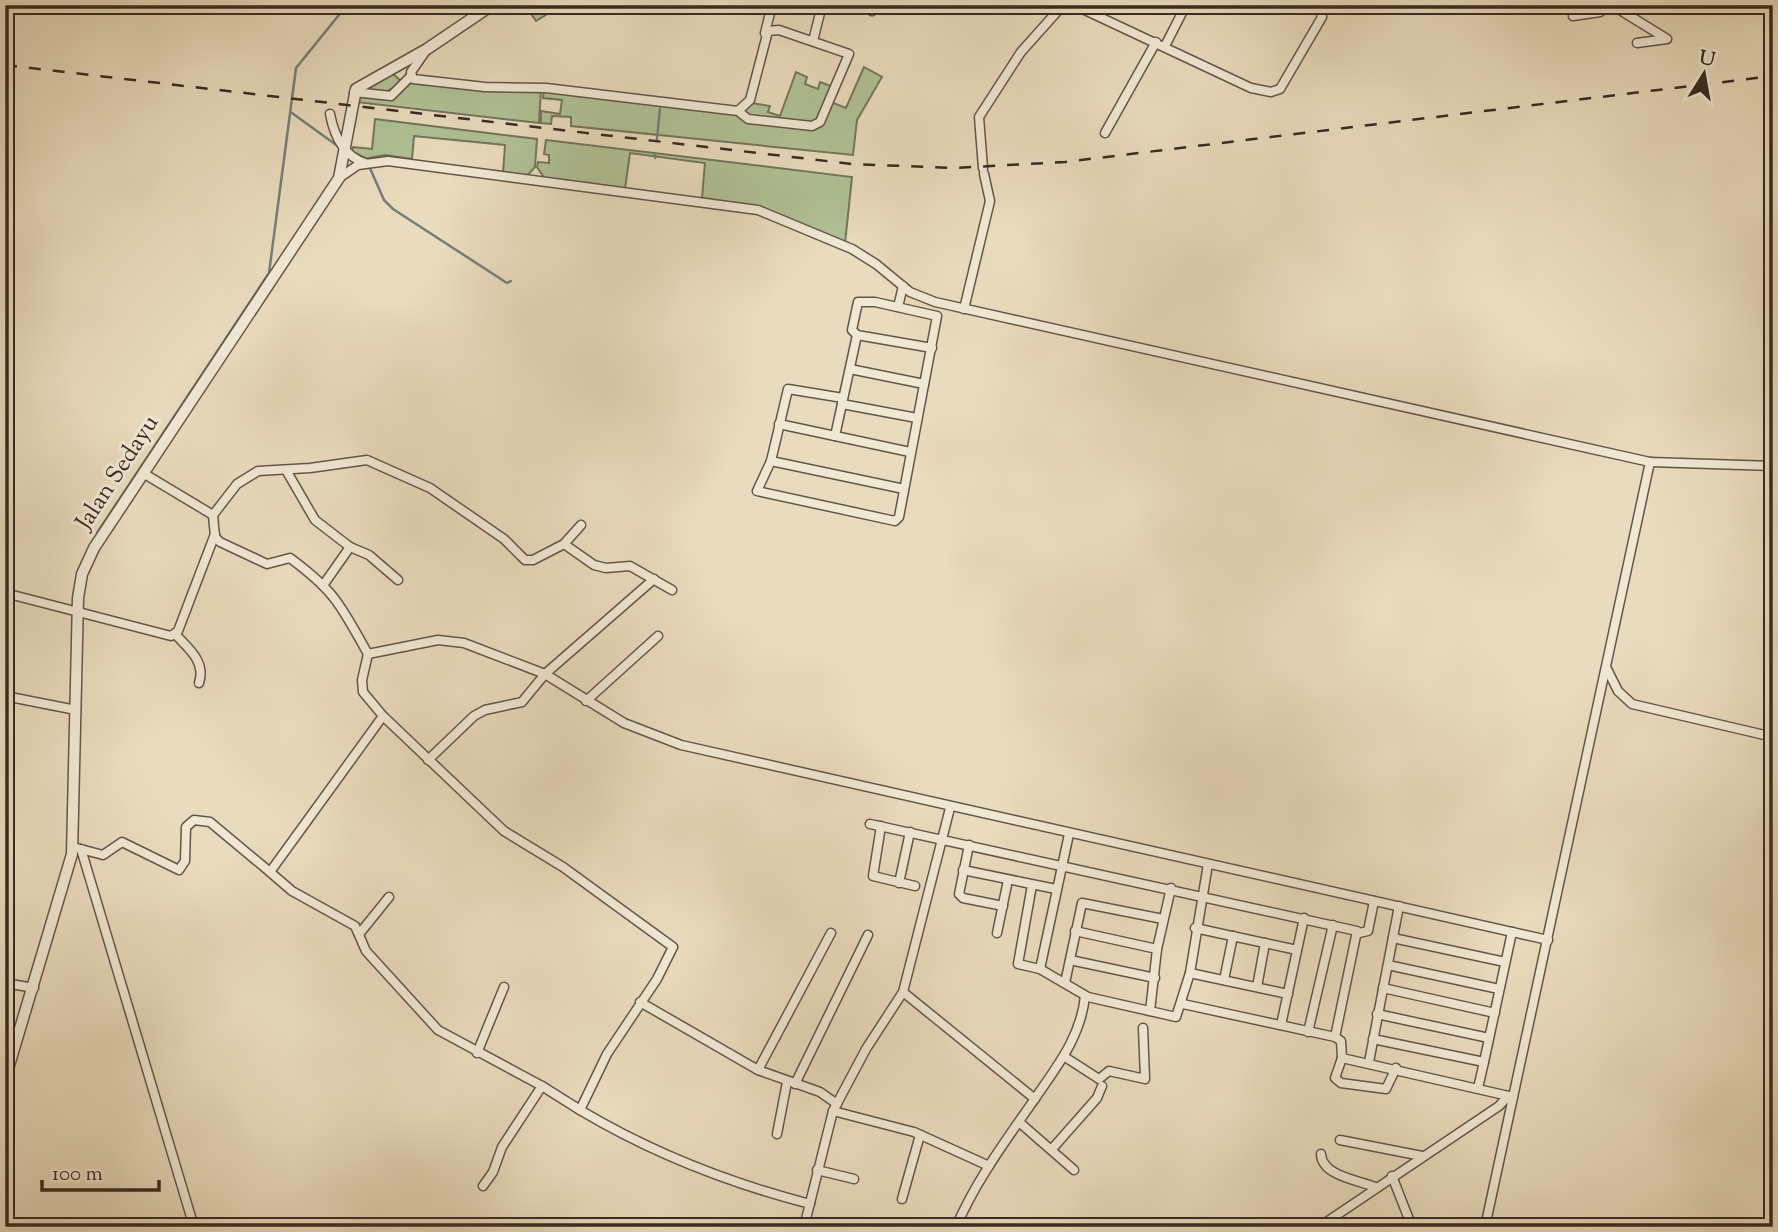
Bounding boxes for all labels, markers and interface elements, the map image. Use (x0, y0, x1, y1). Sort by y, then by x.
north arrow (1670, 38, 1740, 108)
text: U (1697, 45, 1717, 75)
street label: Jalan Sedayu (67, 409, 168, 539)
scale bar (42, 1148, 159, 1192)
text: 100 m (52, 1160, 103, 1190)

